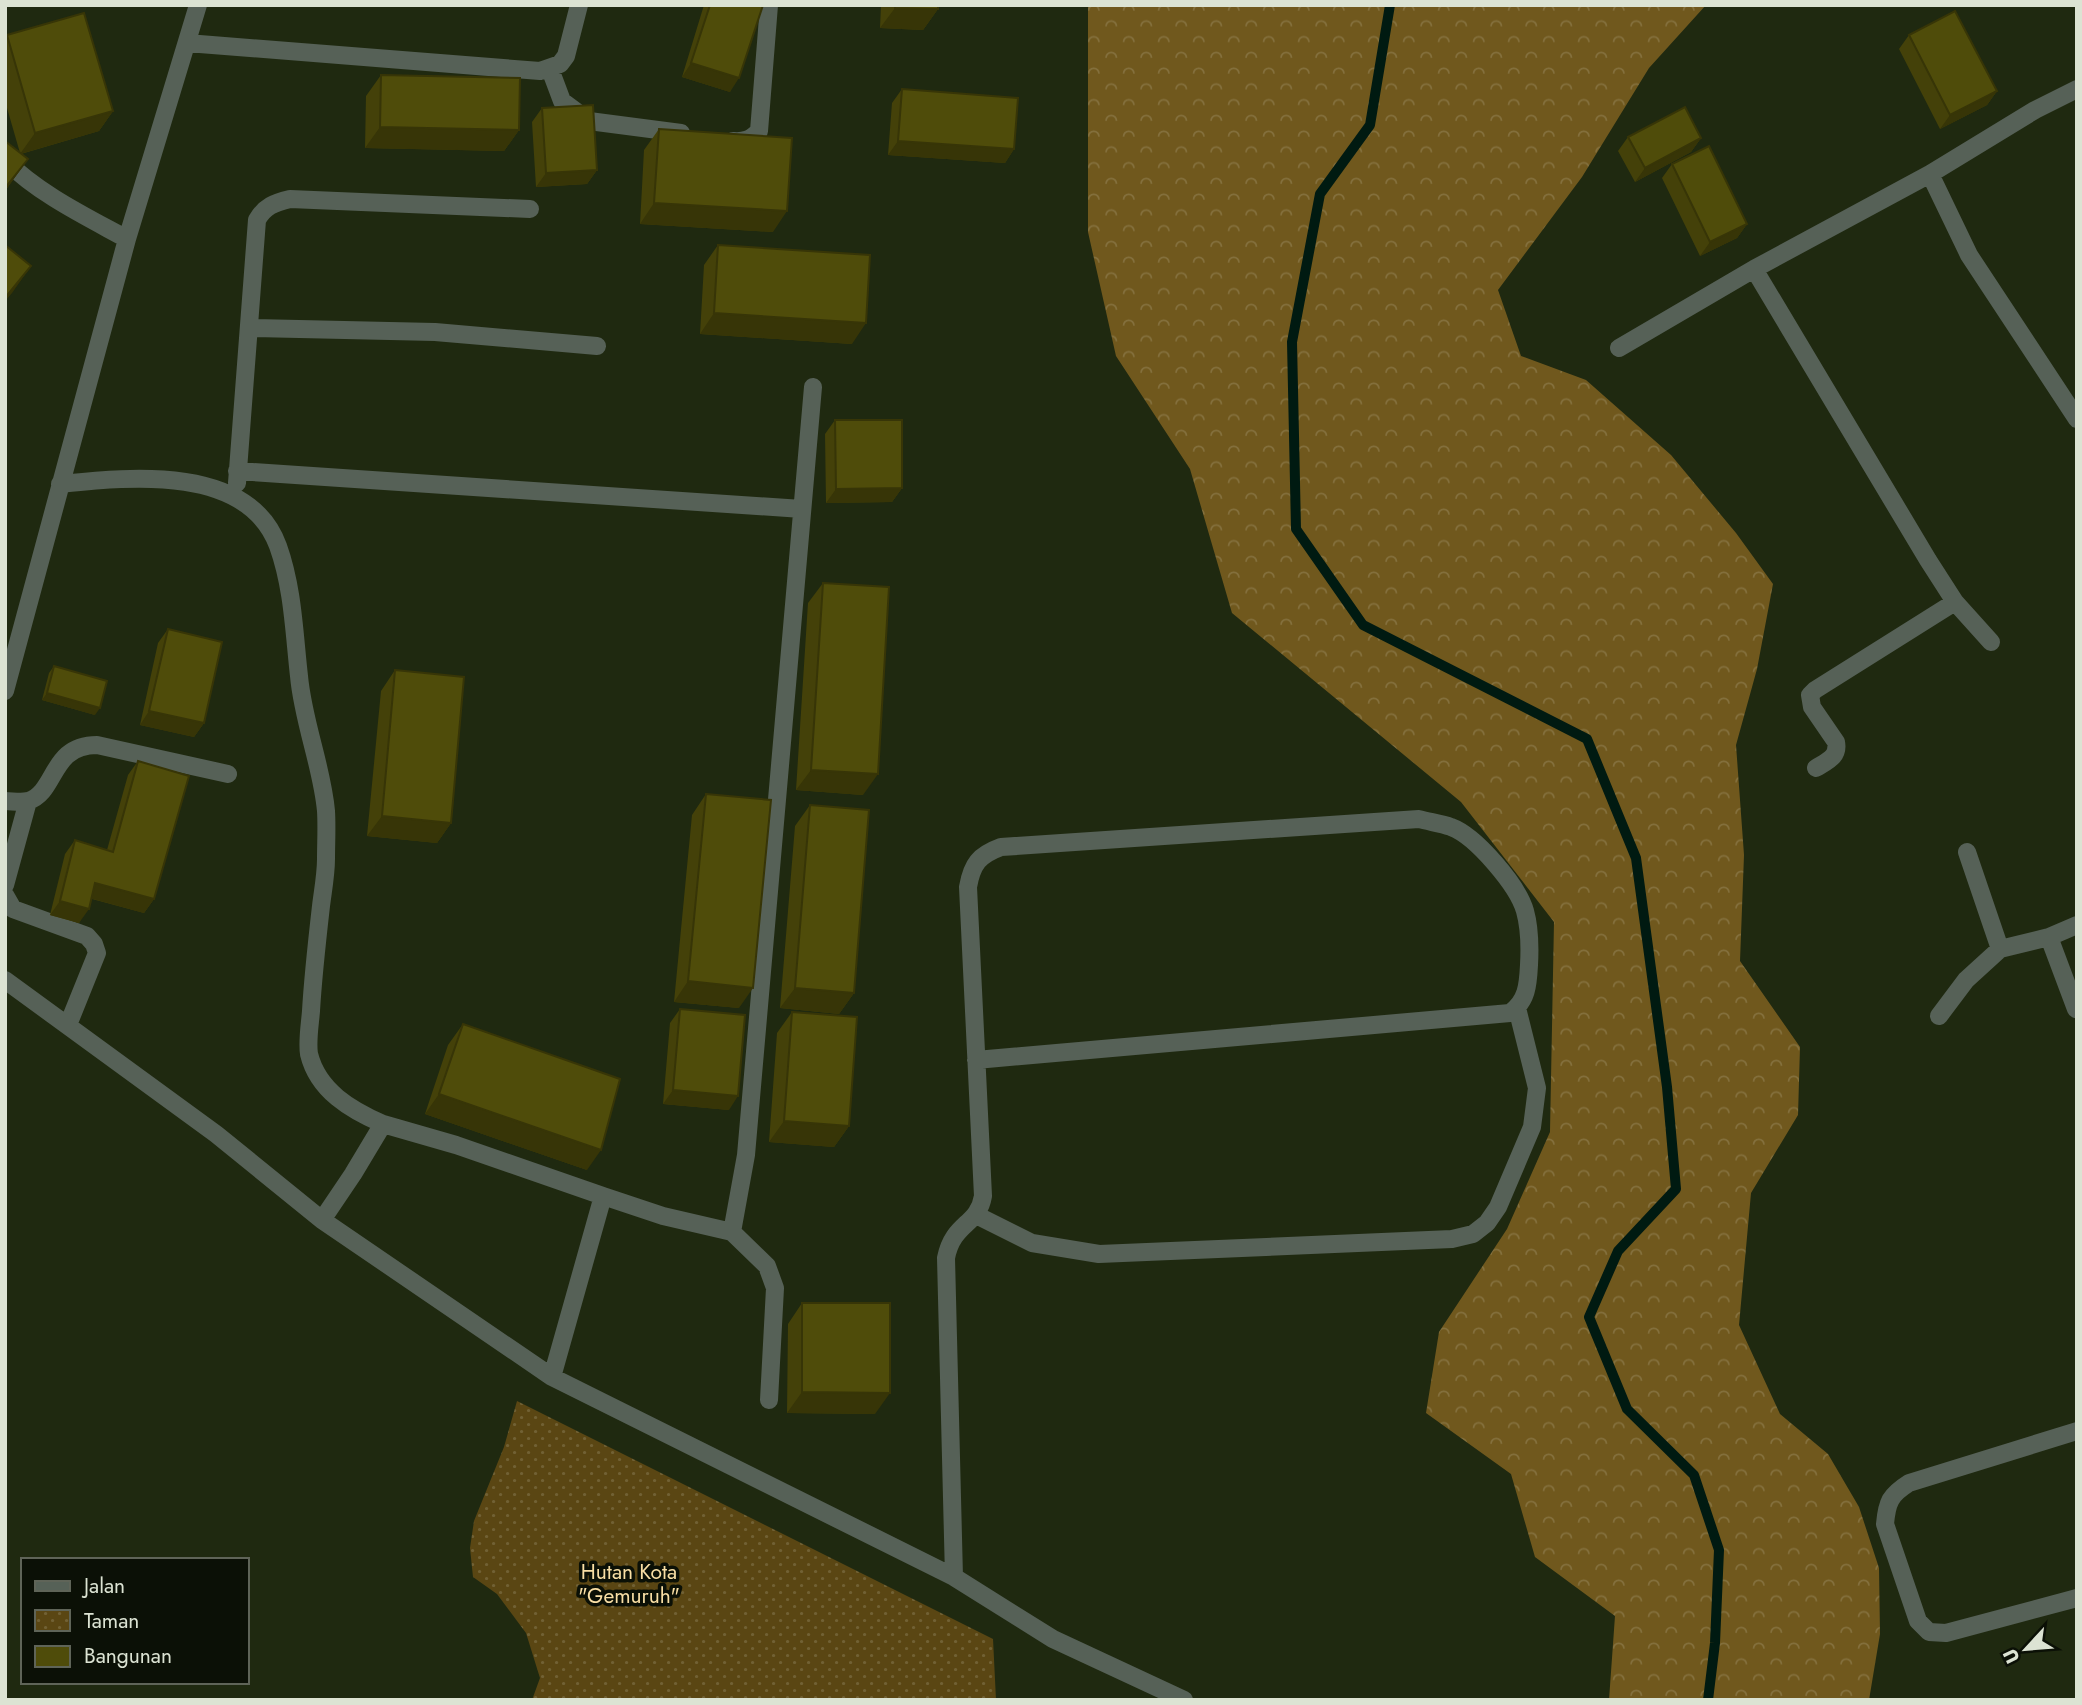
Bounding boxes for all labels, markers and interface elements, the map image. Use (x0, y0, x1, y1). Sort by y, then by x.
park label: Hutan Kota "Gemuruh" (578, 1557, 680, 1611)
legend (21, 1558, 248, 1684)
text: Jalan (81, 1571, 125, 1601)
text: Taman (84, 1606, 139, 1636)
north arrow (1991, 1614, 2061, 1684)
text: Bangunan (84, 1641, 172, 1671)
text: U (1996, 1644, 2026, 1668)

